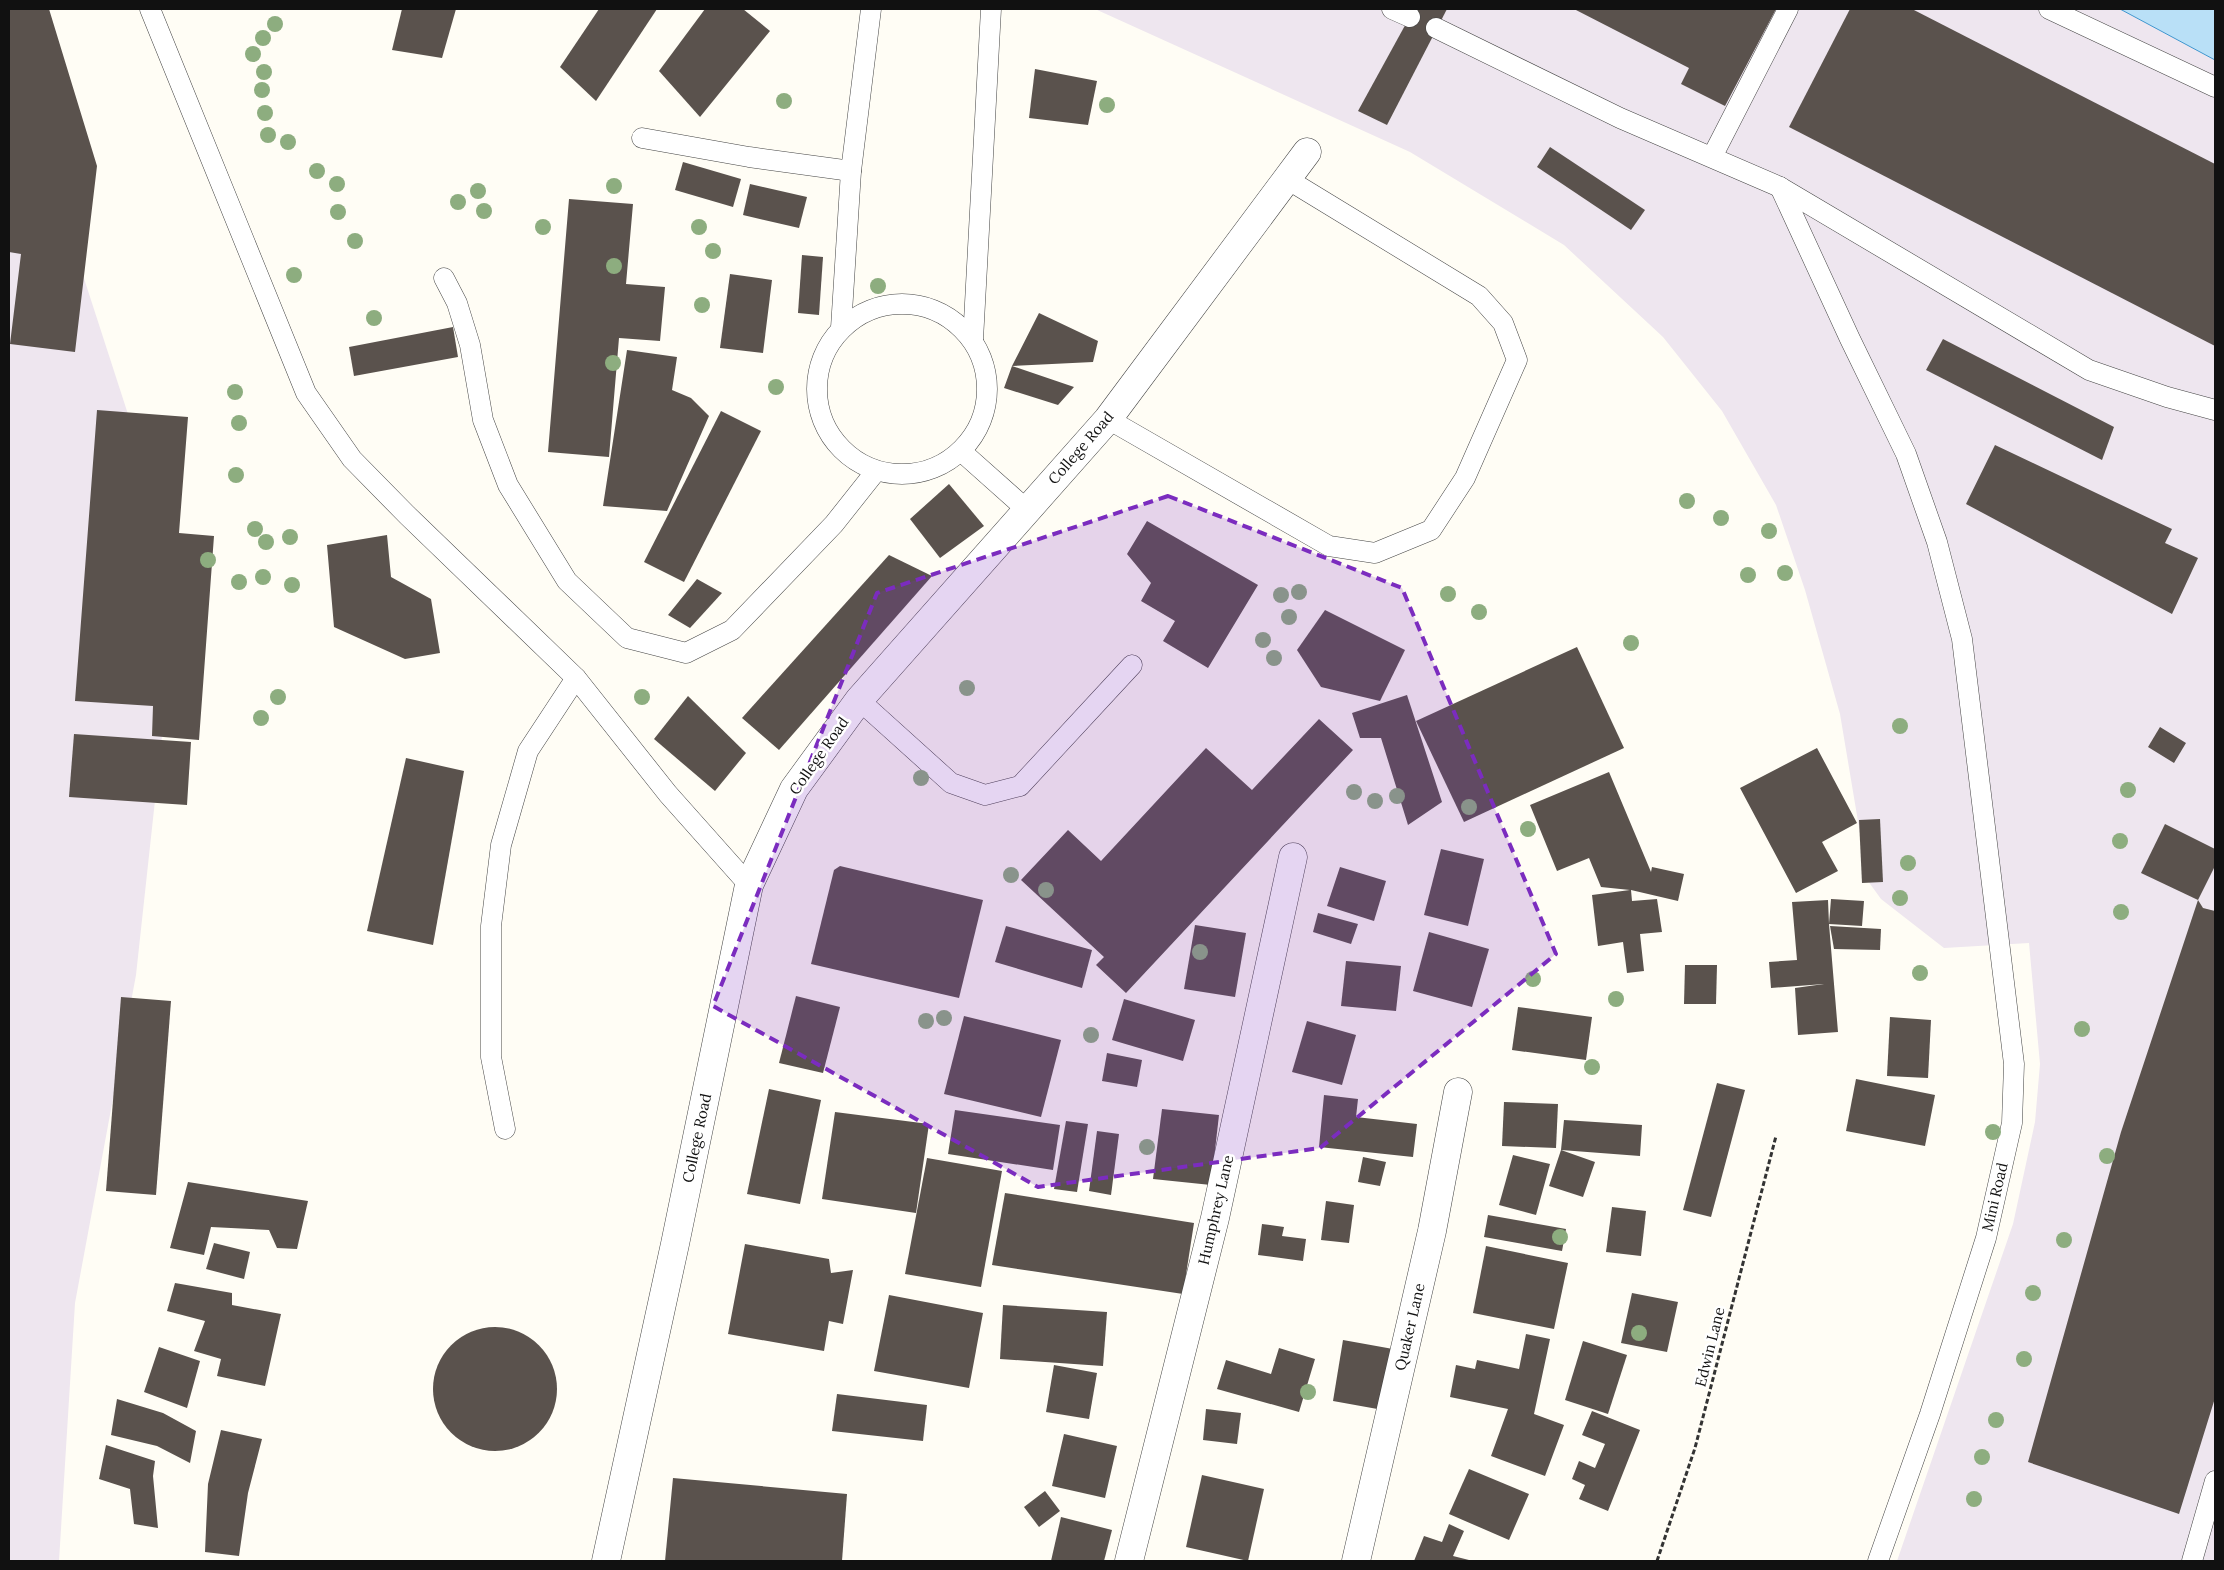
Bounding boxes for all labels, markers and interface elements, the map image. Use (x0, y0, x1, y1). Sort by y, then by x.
street label: College Road (1044, 407, 1118, 488)
street label: College Road (785, 713, 852, 798)
street label: College Road (678, 1092, 715, 1184)
street label: Humphrey Lane (1194, 1153, 1237, 1267)
street label: Mini Road (1977, 1161, 2012, 1233)
street label: Quaker Lane (1390, 1281, 1429, 1372)
street label: Edwin Lane (1690, 1305, 1729, 1389)

